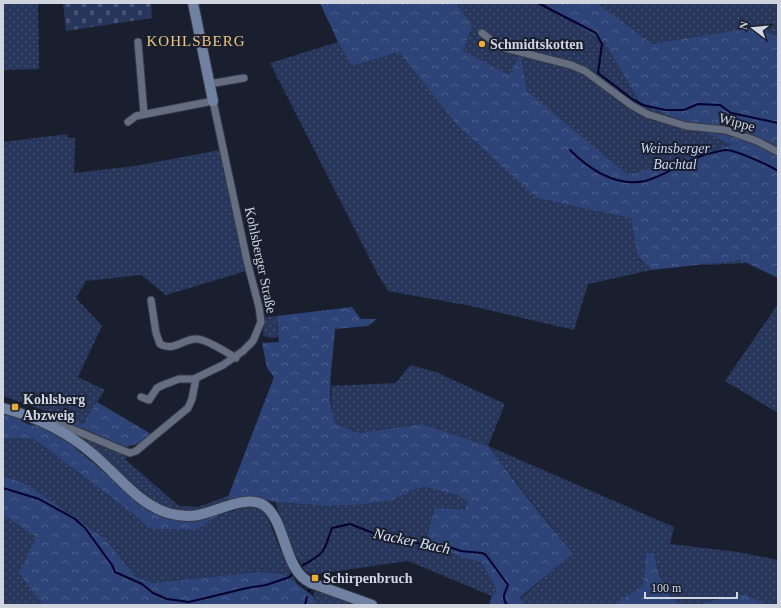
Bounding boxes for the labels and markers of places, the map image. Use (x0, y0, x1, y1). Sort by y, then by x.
place label: Schmidtskotten (490, 37, 584, 52)
marker: Schmidtskotten (477, 39, 487, 49)
place label: Kohlsberg Abzweig (23, 392, 85, 423)
marker: Kohlsberg Abzweig (10, 402, 20, 412)
place label: Schirpenbruch (323, 571, 413, 586)
marker: Schirpenbruch (310, 573, 320, 583)

